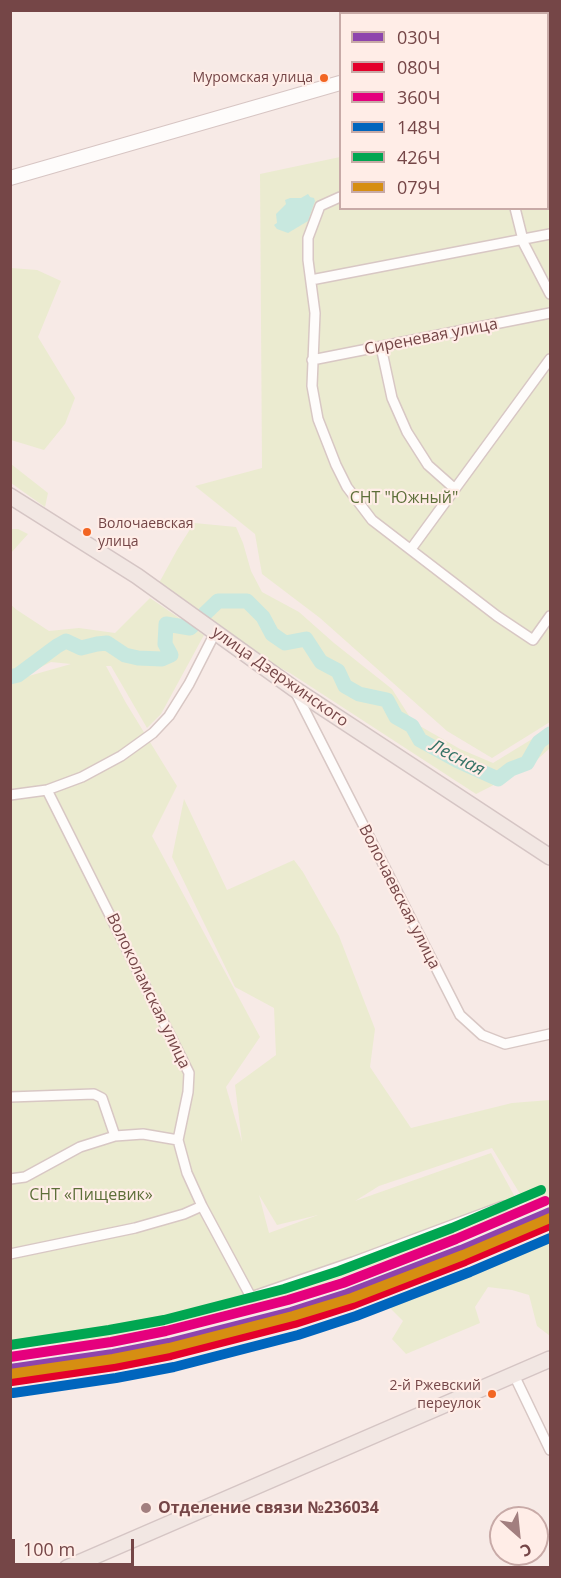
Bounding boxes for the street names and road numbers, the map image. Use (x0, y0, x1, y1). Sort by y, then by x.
street label: Сиреневая улица (363, 315, 499, 359)
street label: улица Дзержинского (208, 623, 352, 731)
street label: Волочаевская улица (354, 822, 444, 972)
street label: Волоколамская улица (102, 910, 194, 1072)

